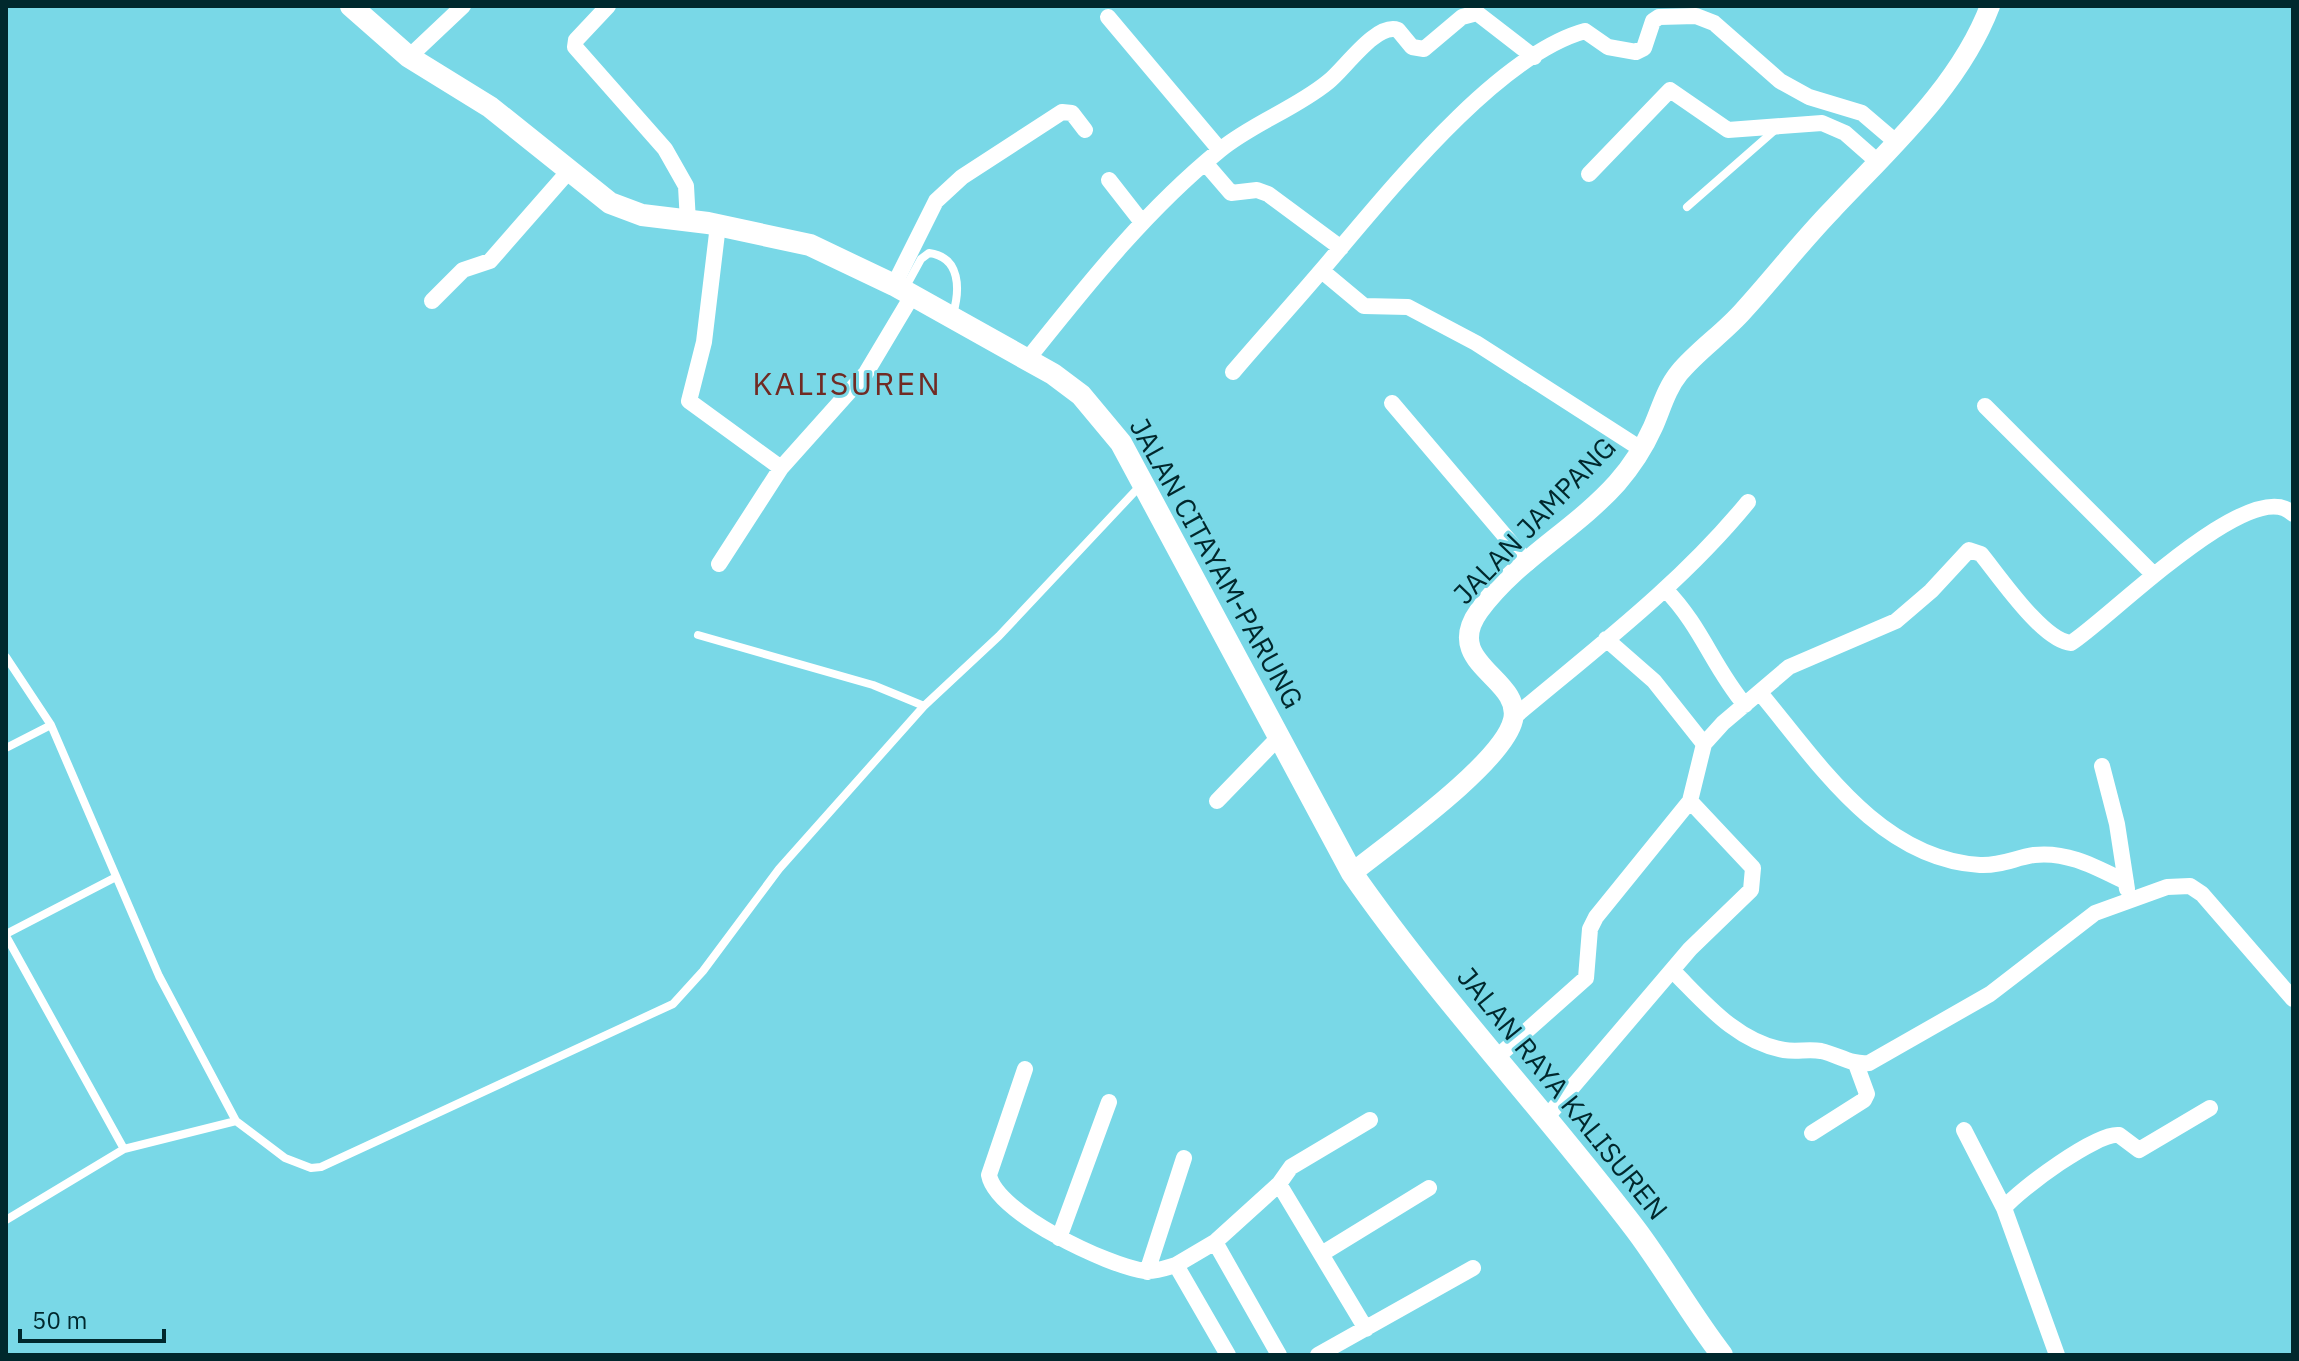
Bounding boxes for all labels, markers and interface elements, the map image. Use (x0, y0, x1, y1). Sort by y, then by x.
district label: KALISUREN (752, 362, 942, 404)
street label: JALAN CITAYAM-PARUNG (1122, 411, 1312, 715)
street label: JALAN JAMPANG (1445, 428, 1623, 612)
street label: JALAN RAYA KALISUREN (1449, 959, 1677, 1227)
scale bar (20, 1293, 164, 1343)
text: 50 m (32, 1304, 87, 1336)

